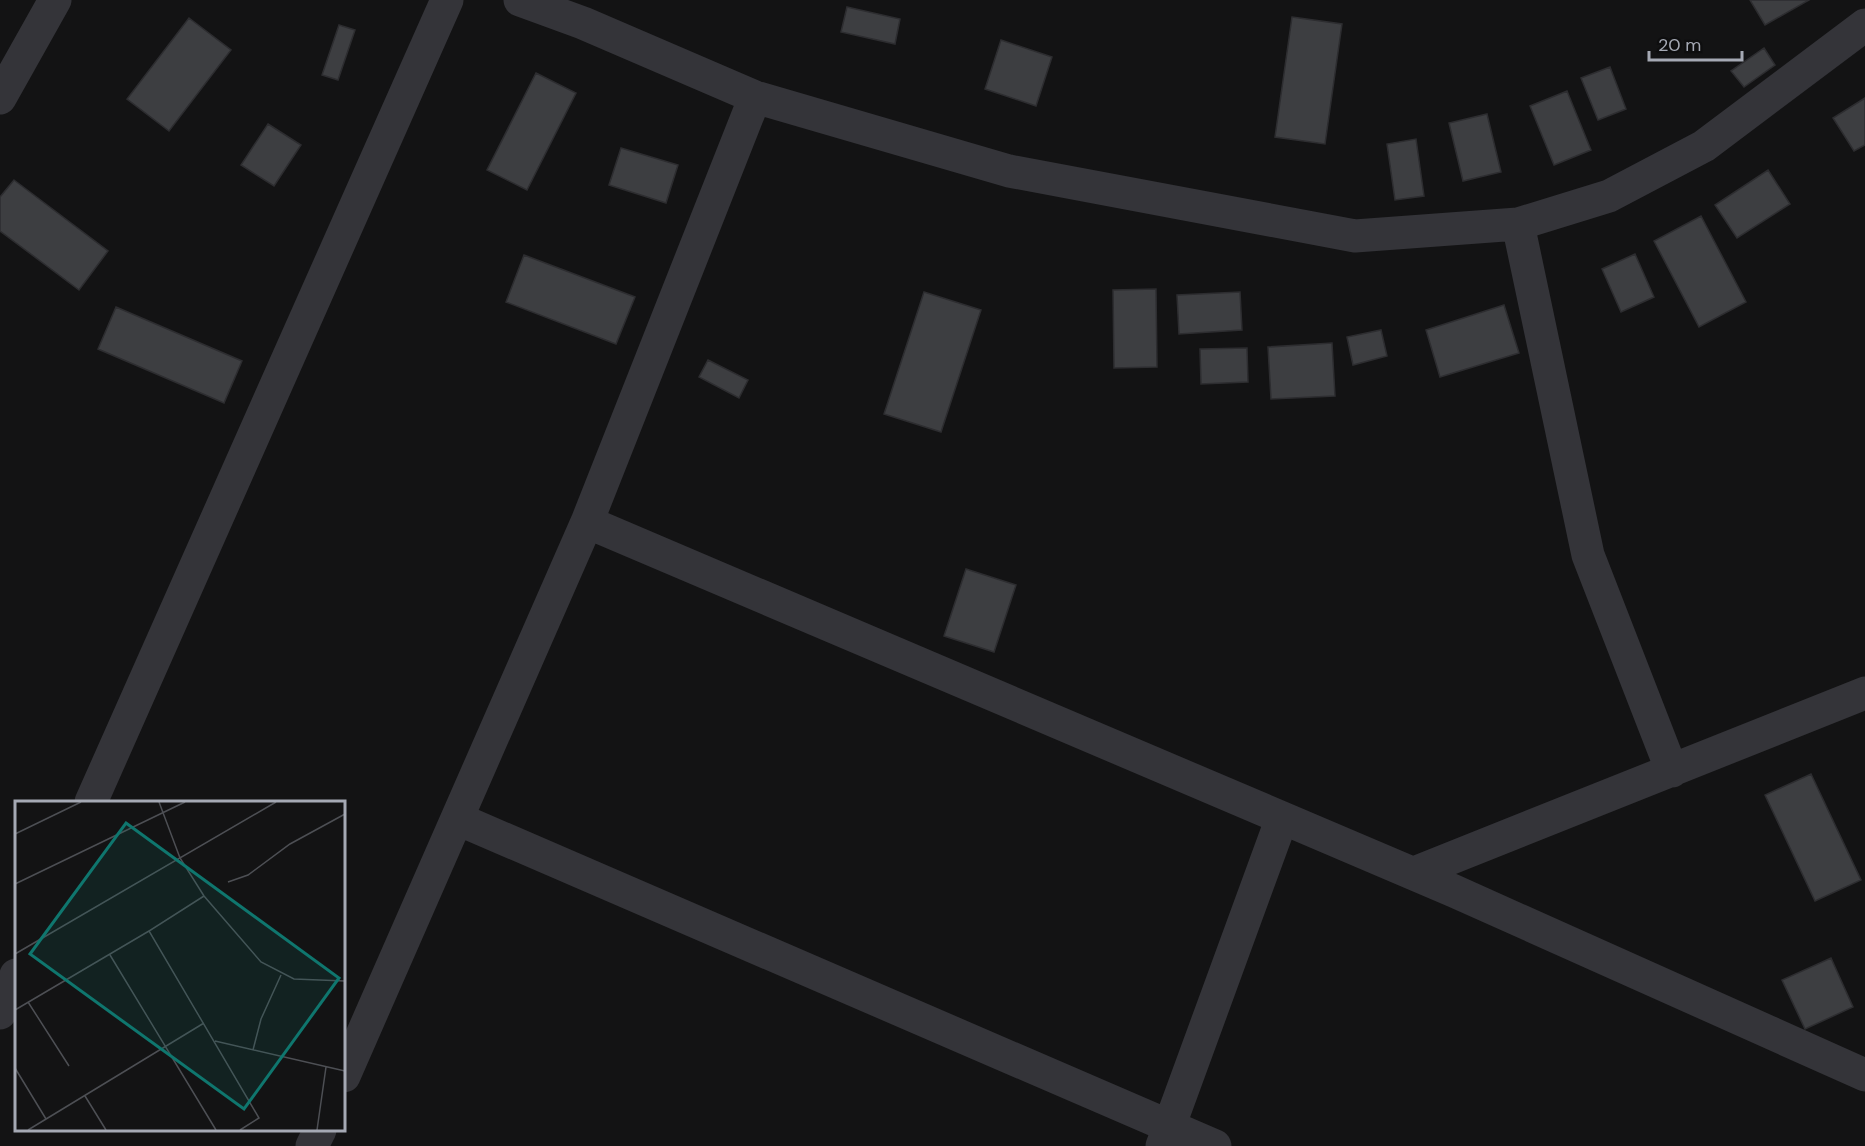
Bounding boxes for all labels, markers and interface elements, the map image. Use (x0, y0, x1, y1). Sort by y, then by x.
scale bar (1649, 24, 1742, 62)
text: 20 m (1658, 33, 1701, 57)
inset map (15, 801, 345, 1131)

